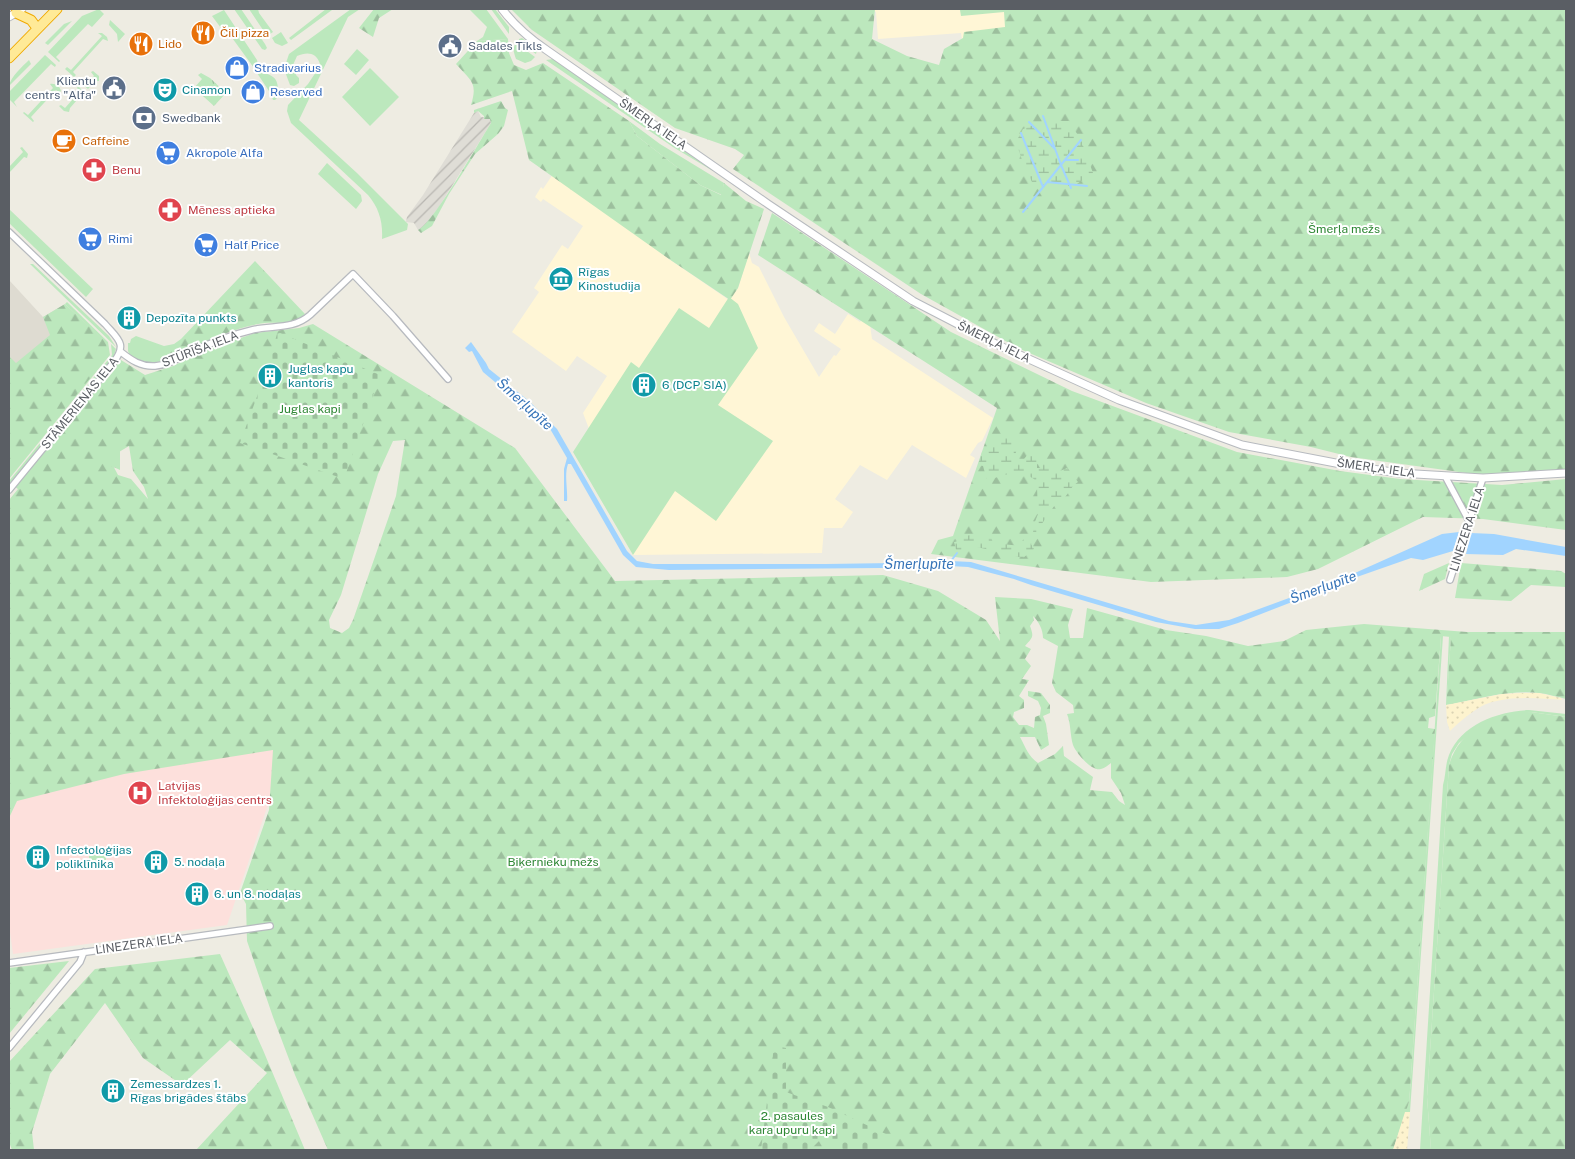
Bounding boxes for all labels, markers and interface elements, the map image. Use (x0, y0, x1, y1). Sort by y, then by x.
restaurant icon: Čili pizza (190, 20, 216, 46)
place label: Čili pizza (220, 26, 269, 40)
restaurant icon: Lido (128, 31, 154, 57)
public building icon: Sadales Tīkls (437, 33, 463, 59)
place label: Lido (158, 37, 182, 51)
place label: Sadales Tīkls (468, 39, 542, 53)
shop icon: Stradivarius (224, 55, 250, 81)
place label: Stradivarius (254, 61, 321, 75)
place label: Klientu centrs "Alfa" (25, 74, 96, 102)
public building icon: Klientu centrs "Alfa" (101, 75, 127, 101)
theatre icon: Cinamon (152, 77, 178, 103)
shop icon: Reserved (240, 79, 266, 105)
place label: Cinamon (182, 83, 231, 97)
place label: Reserved (270, 85, 322, 99)
street label: ŠMERĻA IELA (616, 96, 690, 153)
bank icon: Swedbank (131, 105, 157, 131)
place label: Swedbank (162, 111, 221, 125)
cafe icon: Caffeine (51, 128, 77, 154)
place label: Caffeine (82, 134, 130, 148)
supermarket icon: Akropole Alfa (155, 140, 181, 166)
place label: Akropole Alfa (186, 146, 263, 160)
pharmacy icon: Benu (81, 157, 107, 183)
place label: Benu (112, 163, 141, 177)
pharmacy icon: Mēness aptieka (157, 197, 183, 223)
place label: Mēness aptieka (188, 203, 275, 217)
park label: Šmerļa mežs (1308, 222, 1380, 236)
supermarket icon: Rimi (77, 226, 103, 252)
place label: Rimi (108, 232, 132, 246)
supermarket icon: Half Price (193, 232, 219, 258)
place label: Half Price (224, 238, 280, 252)
place label: Rīgas Kinostudija (578, 265, 640, 293)
museum icon: Rīgas Kinostudija (548, 266, 574, 292)
building icon: Depozīta punkts (116, 305, 142, 331)
place label: Depozīta punkts (146, 311, 237, 325)
street label: ŠMERĻA IELA (955, 318, 1033, 366)
street label: STŪRĪŠA IELA (160, 328, 241, 370)
street label: STĀMERIENAS IELA (39, 354, 122, 452)
place label: Juglas kapu kantoris (288, 362, 354, 390)
building icon: Juglas kapu kantoris (257, 363, 283, 389)
building icon: 6 (DCP SIA) (631, 372, 657, 398)
water label: Šmerļupīte (494, 374, 557, 434)
place label: 6 (DCP SIA) (662, 378, 727, 392)
park label: Juglas kapi (279, 402, 341, 416)
street label: ŠMERĻA IELA (1336, 456, 1417, 481)
street label: LINEZERA IELA (1447, 484, 1487, 573)
water label: Šmerļupīte (884, 555, 954, 572)
water label: Šmerļupīte (1287, 566, 1359, 606)
place label: Latvijas Infektoloģijas centrs (158, 779, 272, 807)
hospital icon: Latvijas Infektoloģijas centrs (127, 780, 153, 806)
place label: Infectoloģijas poliklīnika (56, 843, 131, 871)
building icon: Infectoloģijas poliklīnika (25, 844, 51, 870)
building icon: 5. nodaļa (143, 849, 169, 875)
place label: 5. nodaļa (174, 855, 225, 869)
park label: Biķernieku mežs (507, 855, 599, 869)
building icon: 6. un 8. nodaļas (184, 881, 210, 907)
place label: 6. un 8. nodaļas (214, 887, 301, 901)
street label: LINEZERA IELA (94, 931, 184, 957)
place label: Zemessardzes 1. Rīgas brigādes štābs (130, 1077, 246, 1105)
building icon: Zemessardzes 1. Rīgas brigādes štābs (100, 1078, 126, 1104)
park label: 2. pasaules kara upuru kapi (749, 1109, 835, 1137)

